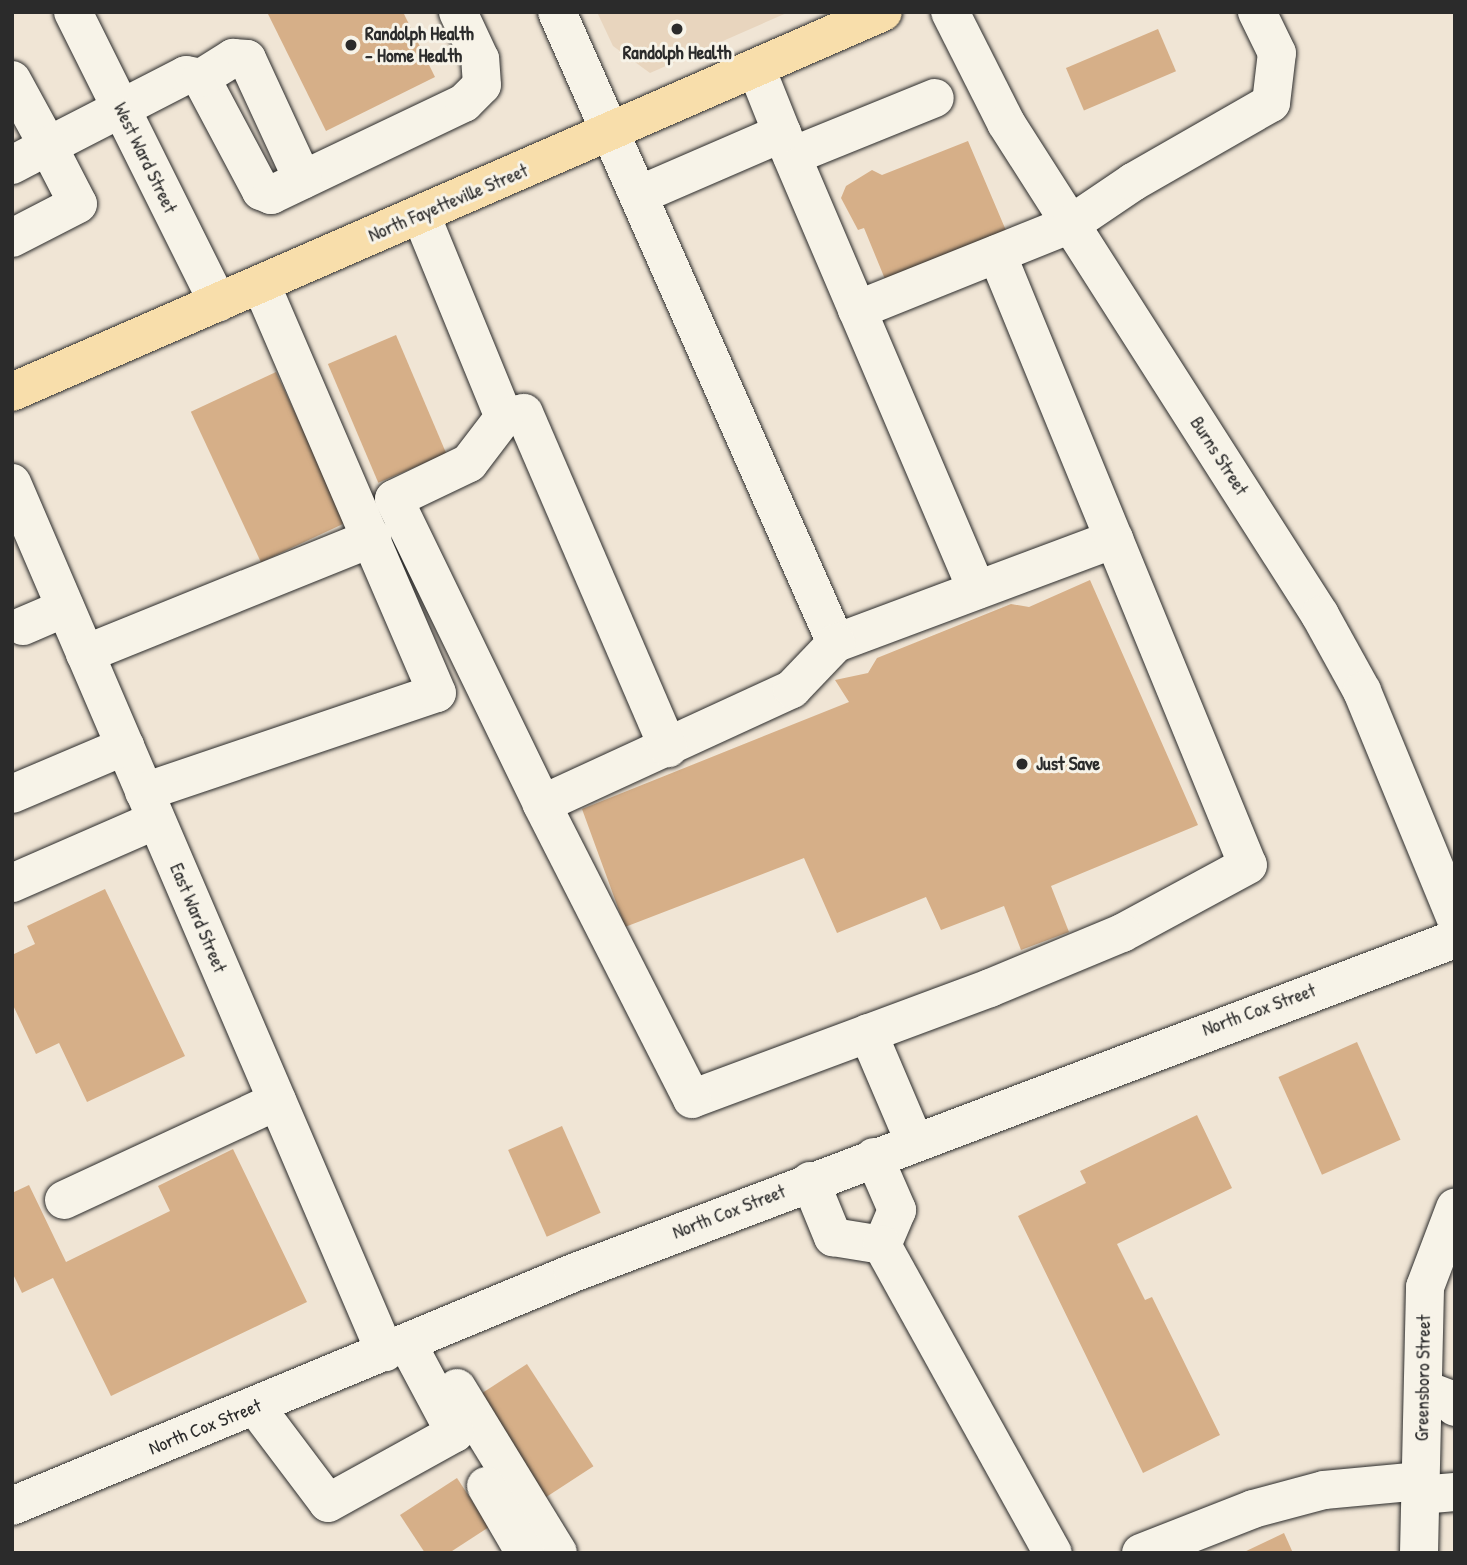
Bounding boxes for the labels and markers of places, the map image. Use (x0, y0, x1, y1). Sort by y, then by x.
marker: Randolph Health (667, 19, 687, 39)
place label: Randolph Health - Home Health (365, 23, 474, 67)
marker: Randolph Health - Home Health (343, 37, 359, 53)
place label: Randolph Health (623, 42, 731, 64)
place label: Just Save (1036, 753, 1100, 775)
marker: Just Save (1014, 756, 1030, 772)

